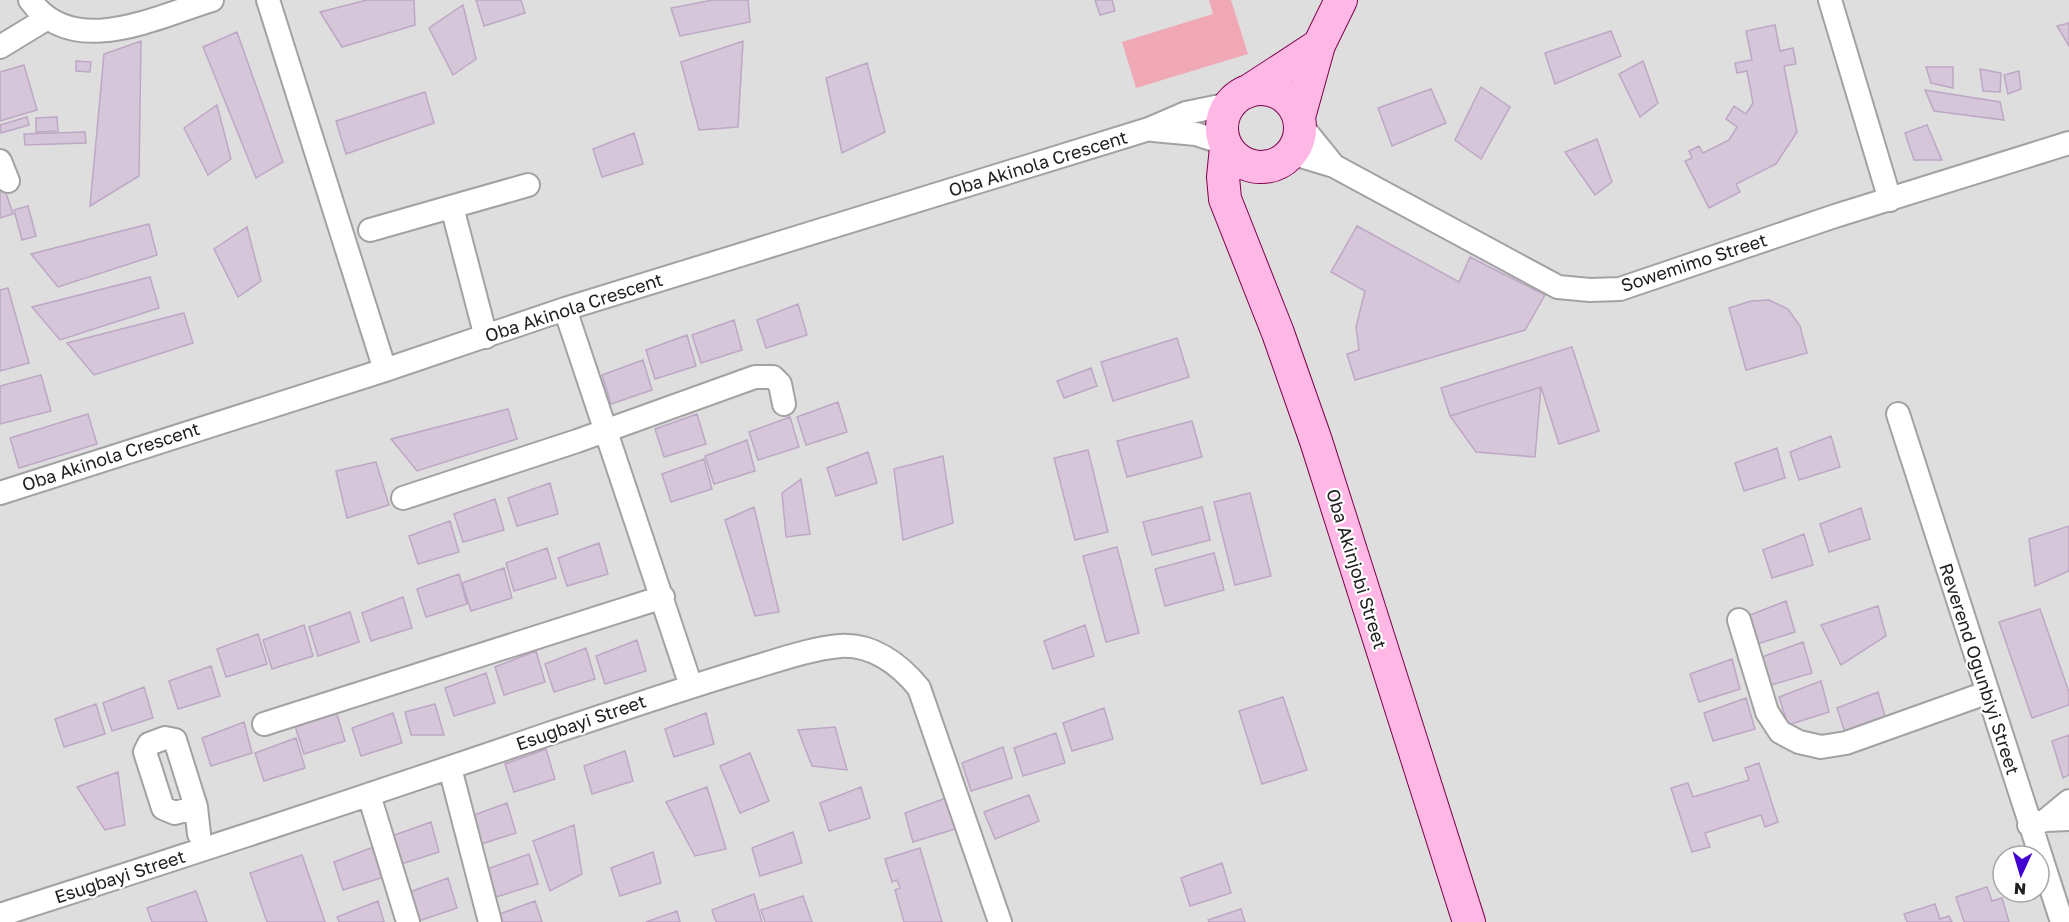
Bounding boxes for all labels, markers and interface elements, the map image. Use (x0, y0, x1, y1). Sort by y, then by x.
street label: Oba Akinola Crescent (946, 125, 1130, 201)
street label: Sowemimo Street (1618, 228, 1769, 296)
street label: Oba Akinola Crescent (482, 268, 665, 346)
street label: Oba Akinola Crescent (19, 417, 202, 495)
street label: Oba Akinjobi Street (1322, 486, 1392, 652)
street label: Reverend Ogunbiyi Street (1935, 560, 2025, 777)
street label: Esugbayi Street (513, 690, 649, 755)
north arrow (1991, 844, 2051, 904)
street label: Esugbayi Street (52, 845, 188, 908)
text: N (2013, 879, 2027, 899)

